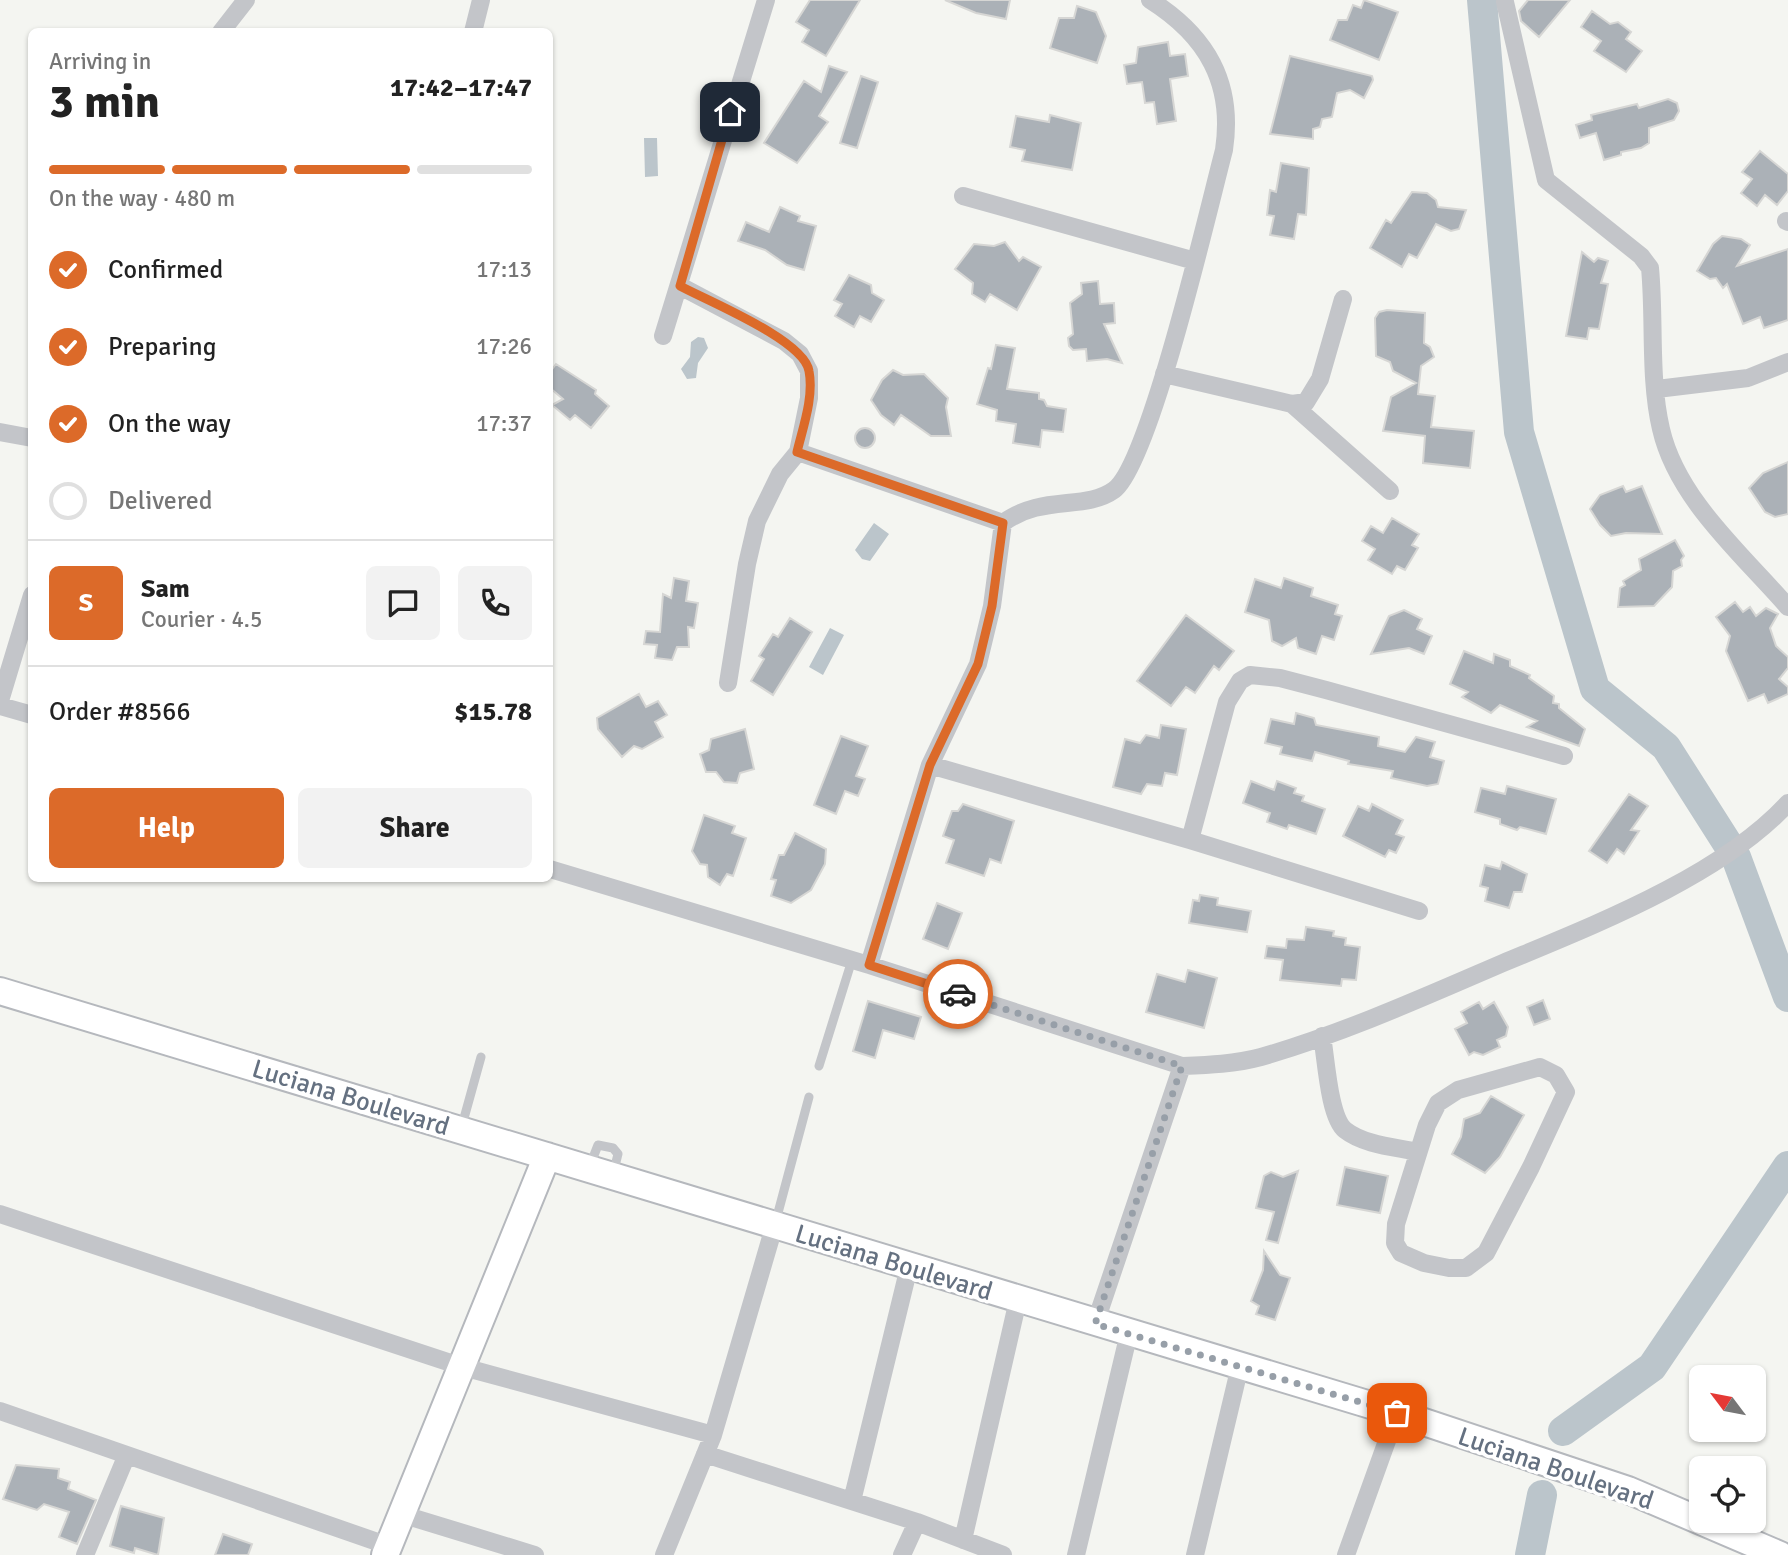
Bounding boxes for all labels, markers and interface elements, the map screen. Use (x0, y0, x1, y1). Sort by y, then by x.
text: Arriving in (49, 47, 151, 76)
text: 17:42–17:47 (390, 72, 532, 104)
text: 3 min (49, 74, 160, 130)
pin (700, 82, 760, 142)
icon: home (711, 93, 749, 131)
text: On the way · 480 m (49, 184, 235, 213)
icon: check (49, 251, 87, 289)
text: Confirmed (108, 254, 223, 286)
text: 17:13 (476, 255, 532, 284)
icon: check (49, 328, 87, 366)
text: Preparing (108, 331, 216, 363)
text: 17:26 (476, 332, 532, 361)
icon: check (49, 405, 87, 443)
text: On the way (108, 408, 231, 440)
text: 17:37 (476, 409, 532, 438)
text: Delivered (108, 485, 213, 517)
button: chat (366, 566, 440, 640)
button: phone (458, 566, 532, 640)
text: Sam (141, 573, 190, 605)
text: S (79, 587, 93, 619)
text: Courier · 4.5 (141, 605, 262, 634)
text: Order #8566 (49, 696, 190, 728)
text: $15.78 (454, 696, 532, 728)
button: Help (49, 788, 284, 868)
button: Share (298, 788, 532, 868)
courier (923, 959, 993, 1029)
icon: car (939, 975, 977, 1013)
street label: Luciana Boulevard (248, 1053, 453, 1143)
street label: Luciana Boulevard (791, 1218, 996, 1308)
north arrow (1689, 1365, 1766, 1442)
map controls (1689, 1365, 1766, 1533)
pin (1367, 1383, 1427, 1443)
icon: bag (1378, 1394, 1416, 1432)
street label: Luciana Boulevard (1454, 1421, 1658, 1517)
button: locate (1689, 1456, 1766, 1533)

